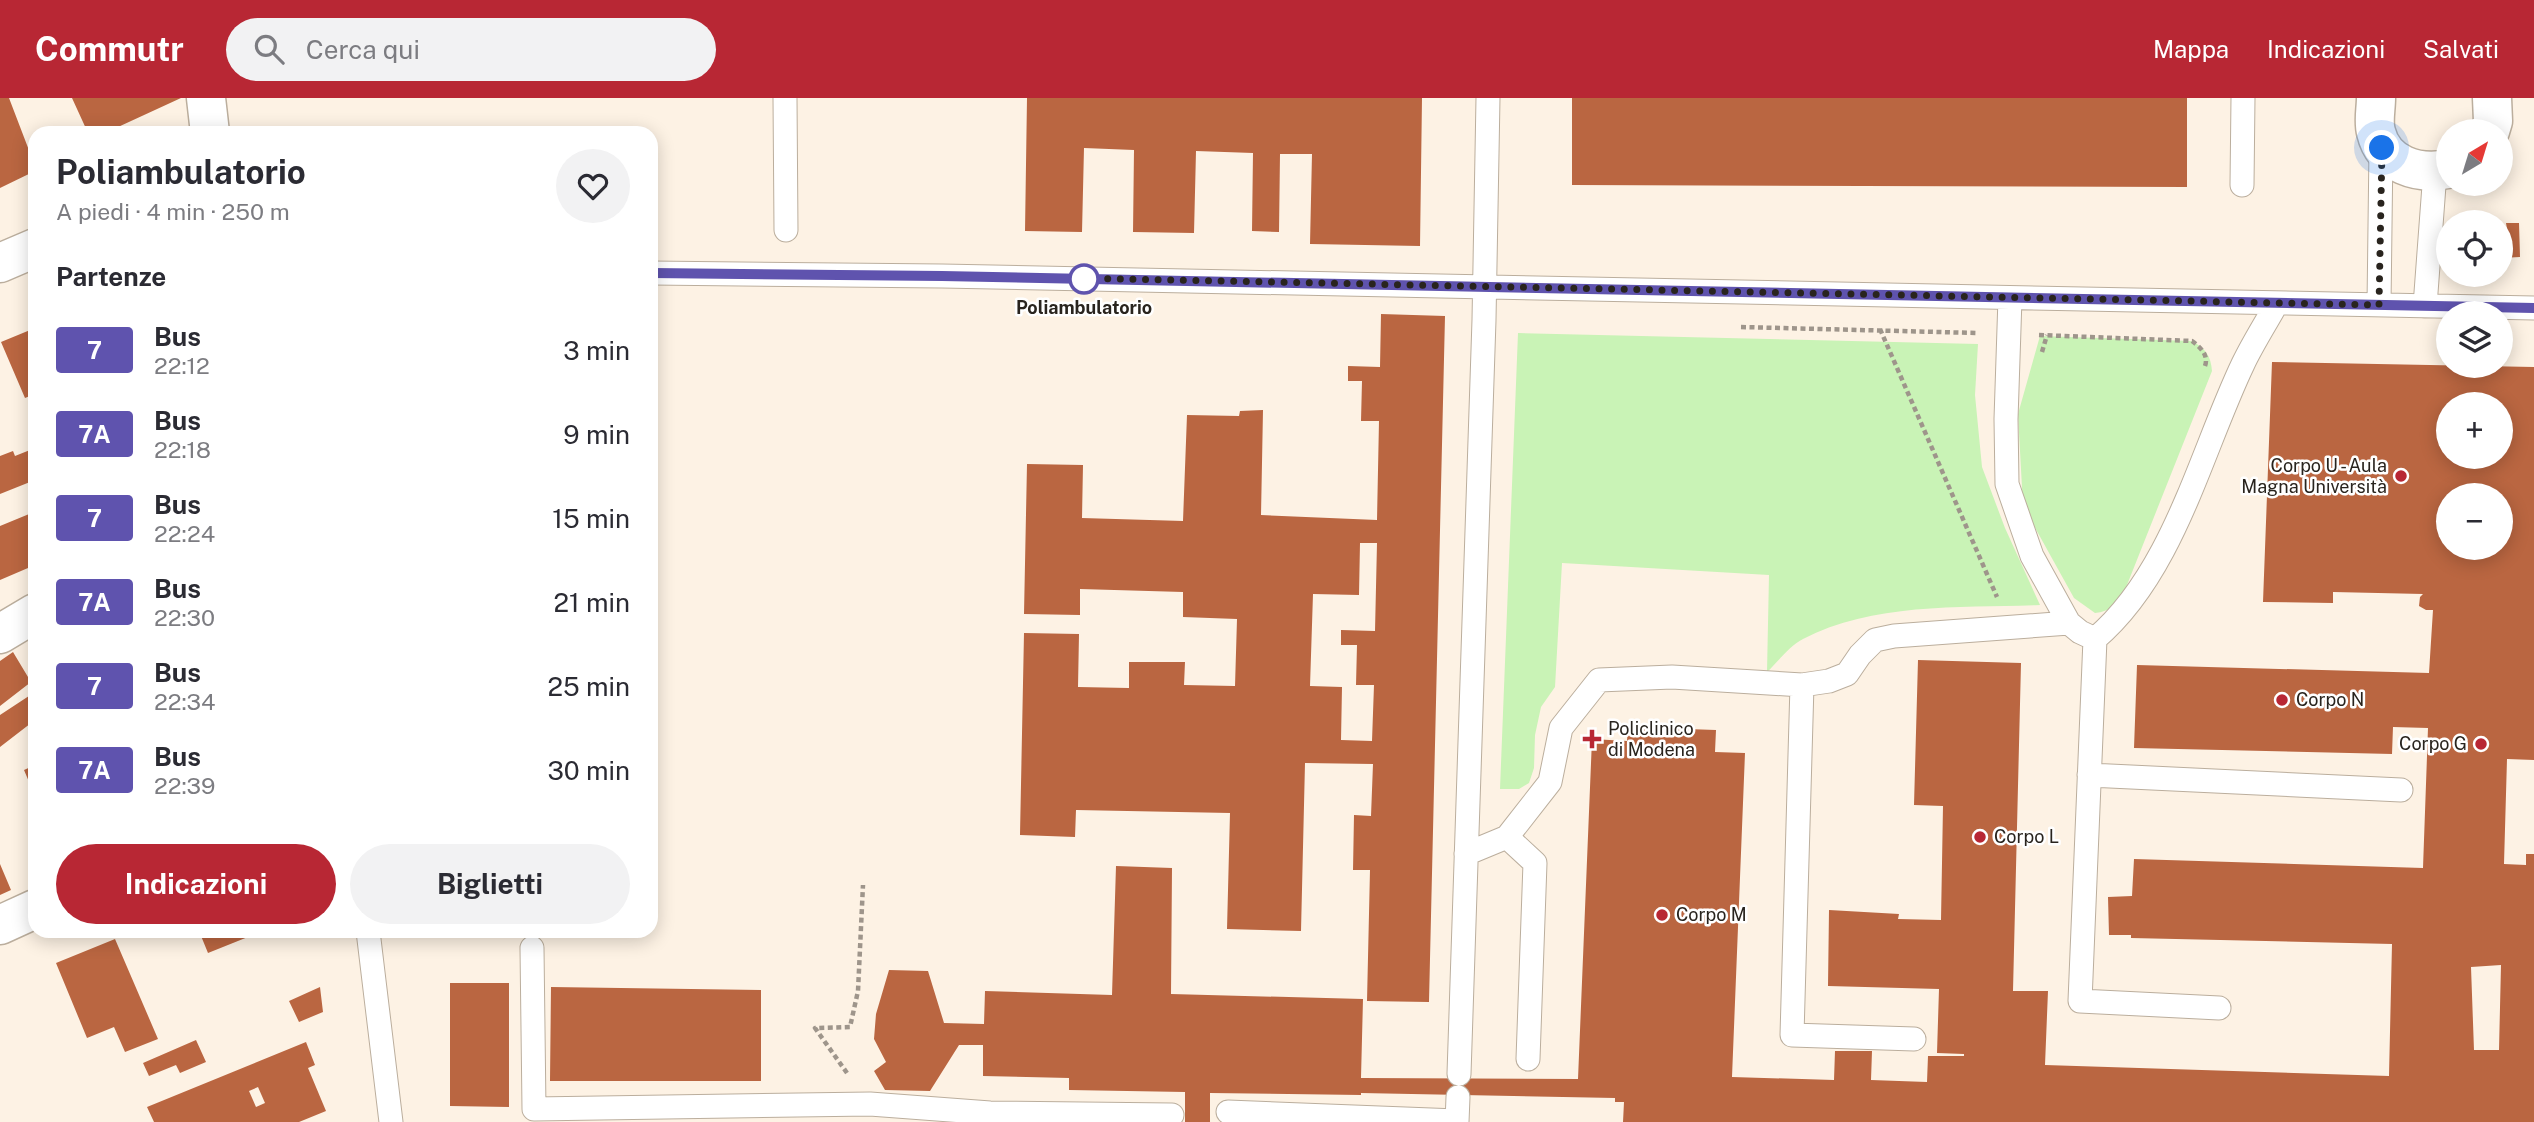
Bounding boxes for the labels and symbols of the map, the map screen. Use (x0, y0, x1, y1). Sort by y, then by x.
north arrow (2436, 119, 2513, 196)
your location (2364, 130, 2399, 165)
marker: Poliambulatorio (1069, 264, 1099, 294)
place label: Poliambulatorio (1016, 297, 1152, 318)
place label: Corpo U - Aula Magna Università (2241, 455, 2387, 497)
marker: Corpo U - Aula Magna Università (2393, 468, 2409, 484)
place label: Corpo N (2296, 689, 2364, 710)
marker: Corpo N (2274, 692, 2290, 708)
place label: Policlinico di Modena (1608, 718, 1695, 760)
marker: Policlinico di Modena (1582, 729, 1602, 749)
place label: Corpo G (2399, 733, 2467, 754)
marker: Corpo G (2473, 736, 2489, 752)
place label: Corpo L (1994, 826, 2059, 847)
marker: Corpo L (1972, 829, 1988, 845)
place label: Corpo M (1676, 904, 1747, 925)
marker: Corpo M (1654, 907, 1670, 923)

